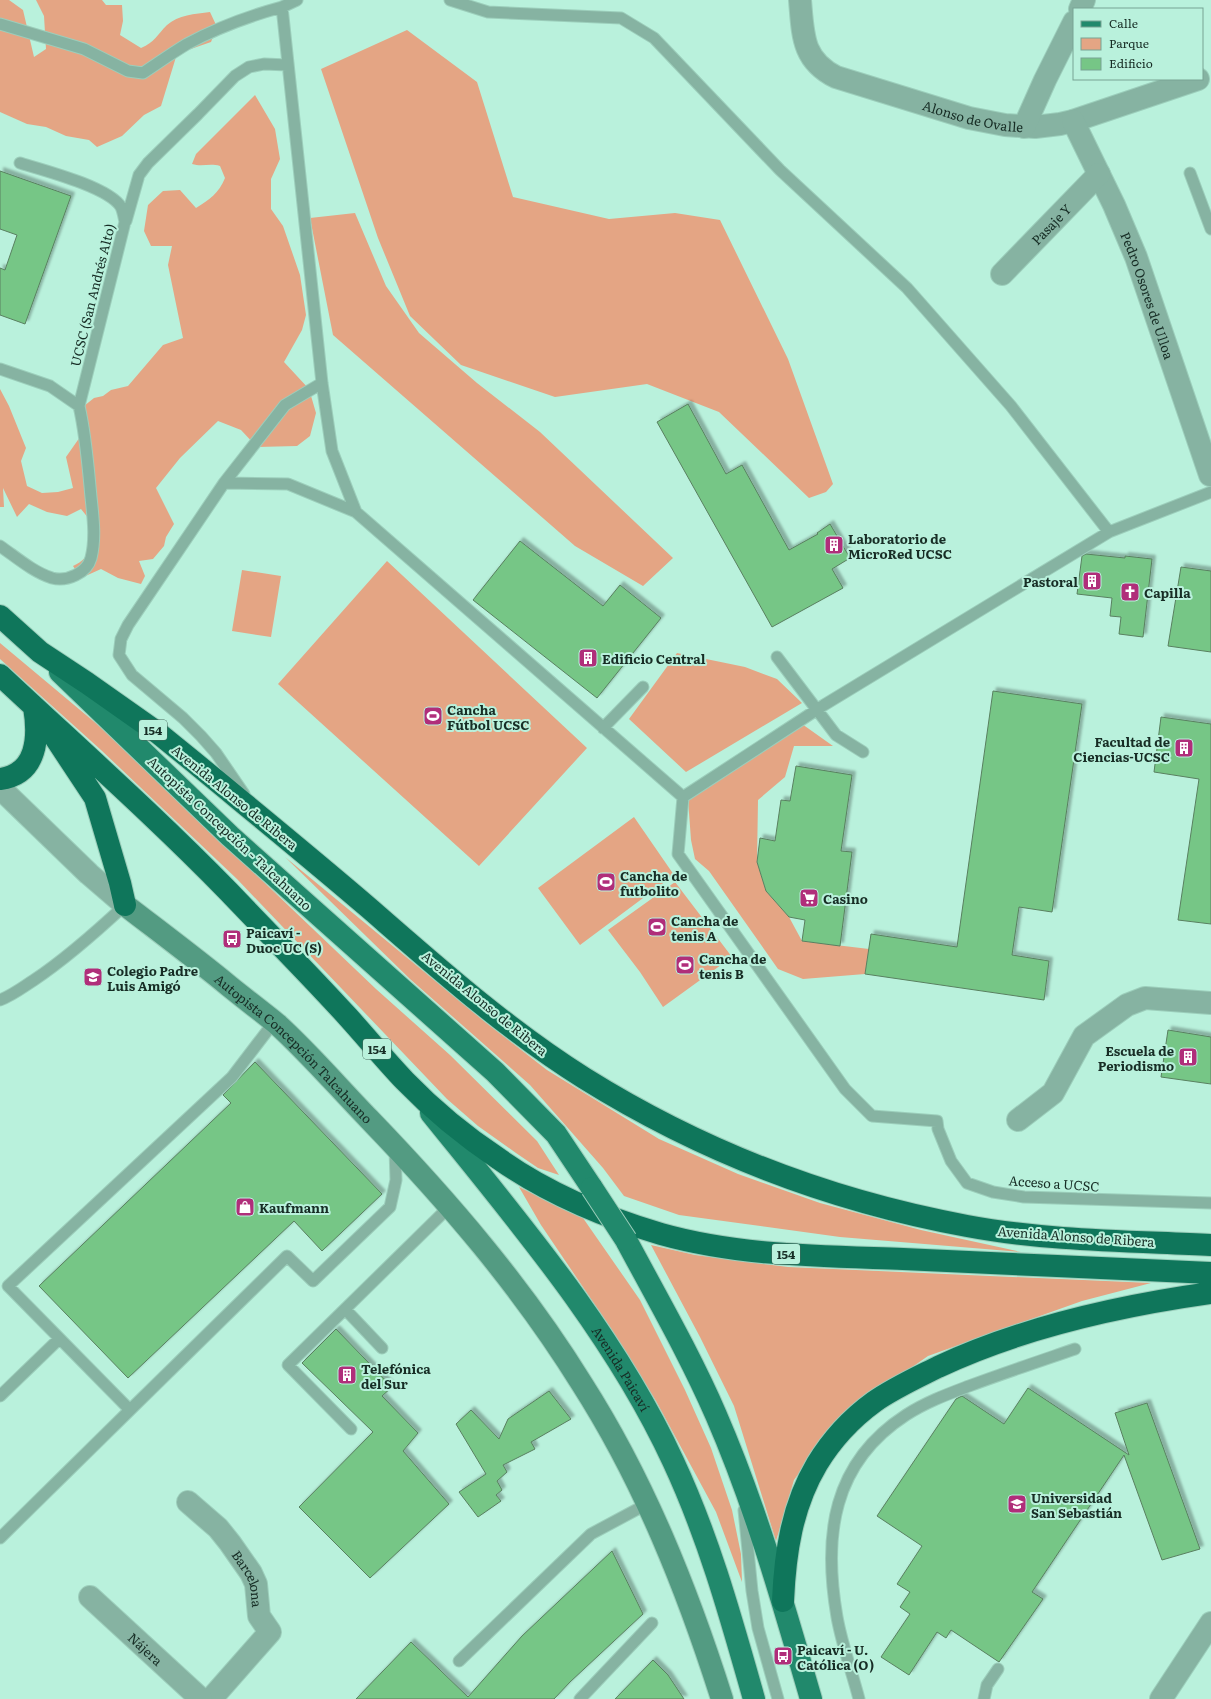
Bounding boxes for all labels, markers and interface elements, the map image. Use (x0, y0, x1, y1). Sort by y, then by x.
legend (1073, 8, 1203, 80)
text: Calle (1109, 14, 1138, 32)
text: Parque (1109, 34, 1149, 52)
text: Edificio (1109, 54, 1153, 72)
street label: Alonso de Ovalle (920, 95, 1024, 136)
street label: Pasaje Y (1026, 199, 1075, 248)
street label: UCSC (San Andrés Alto) (65, 222, 119, 368)
street label: Pedro Osores de Ulloa (1117, 228, 1179, 361)
place label: Laboratorio de MicroRed UCSC (848, 529, 952, 563)
building icon: Laboratorio de MicroRed UCSC (823, 534, 845, 556)
building icon: Pastoral (1081, 570, 1103, 592)
place label: Pastoral (1023, 572, 1078, 591)
church icon: Capilla (1119, 581, 1141, 603)
place label: Capilla (1144, 583, 1191, 602)
building icon: Edificio Central (577, 647, 599, 669)
place label: Edificio Central (602, 649, 706, 668)
place label: Cancha Fútbol UCSC (447, 700, 530, 734)
sports icon: Cancha Fútbol UCSC (422, 705, 444, 727)
road number: 154 (139, 720, 167, 740)
place label: Facultad de Ciencias-UCSC (1073, 732, 1170, 766)
building icon: Facultad de Ciencias-UCSC (1173, 737, 1195, 759)
street label: Avenida Alonso de Ribera (168, 740, 302, 854)
street label: Autopista Concepción - Talcahuano (144, 752, 317, 915)
place label: Cancha de futbolito (620, 866, 687, 900)
sports icon: Cancha de futbolito (595, 871, 617, 893)
supermarket icon: Casino (798, 887, 820, 909)
place label: Casino (823, 889, 868, 908)
place label: Cancha de tenis A (671, 911, 738, 945)
sports icon: Cancha de tenis A (646, 916, 668, 938)
place label: Paicaví - Duoc UC (S) (246, 923, 322, 957)
bus stop icon: Paicaví - Duoc UC (S) (221, 928, 243, 950)
street label: Avenida Alonso de Ribera (418, 946, 552, 1060)
place label: Cancha de tenis B (699, 949, 766, 983)
sports icon: Cancha de tenis B (674, 954, 696, 976)
place label: Colegio Padre Luis Amigó (107, 961, 198, 995)
school or university icon: Colegio Padre Luis Amigó (82, 966, 104, 988)
street label: Autopista Concepción Talcahuano (211, 969, 378, 1128)
road number: 154 (363, 1039, 391, 1059)
place label: Escuela de Periodismo (1098, 1041, 1174, 1075)
building icon: Escuela de Periodismo (1177, 1046, 1199, 1068)
street label: Acceso a UCSC (1008, 1170, 1100, 1196)
shop icon: Kaufmann (234, 1196, 256, 1218)
place label: Kaufmann (259, 1198, 329, 1217)
street label: Avenida Alonso de Ribera (997, 1221, 1155, 1251)
road number: 154 (772, 1244, 800, 1264)
street label: Avenida Paicaví (588, 1322, 656, 1415)
place label: Telefónica del Sur (361, 1359, 431, 1393)
building icon: Telefónica del Sur (336, 1364, 358, 1386)
place label: Universidad San Sebastián (1031, 1488, 1122, 1522)
school or university icon: Universidad San Sebastián (1006, 1493, 1028, 1515)
street label: Barcelona (228, 1546, 268, 1608)
street label: Nájera (124, 1628, 167, 1669)
place label: Paicaví - U. Católica (O) (797, 1640, 874, 1674)
bus stop icon: Paicaví - U. Católica (O) (772, 1645, 794, 1667)

